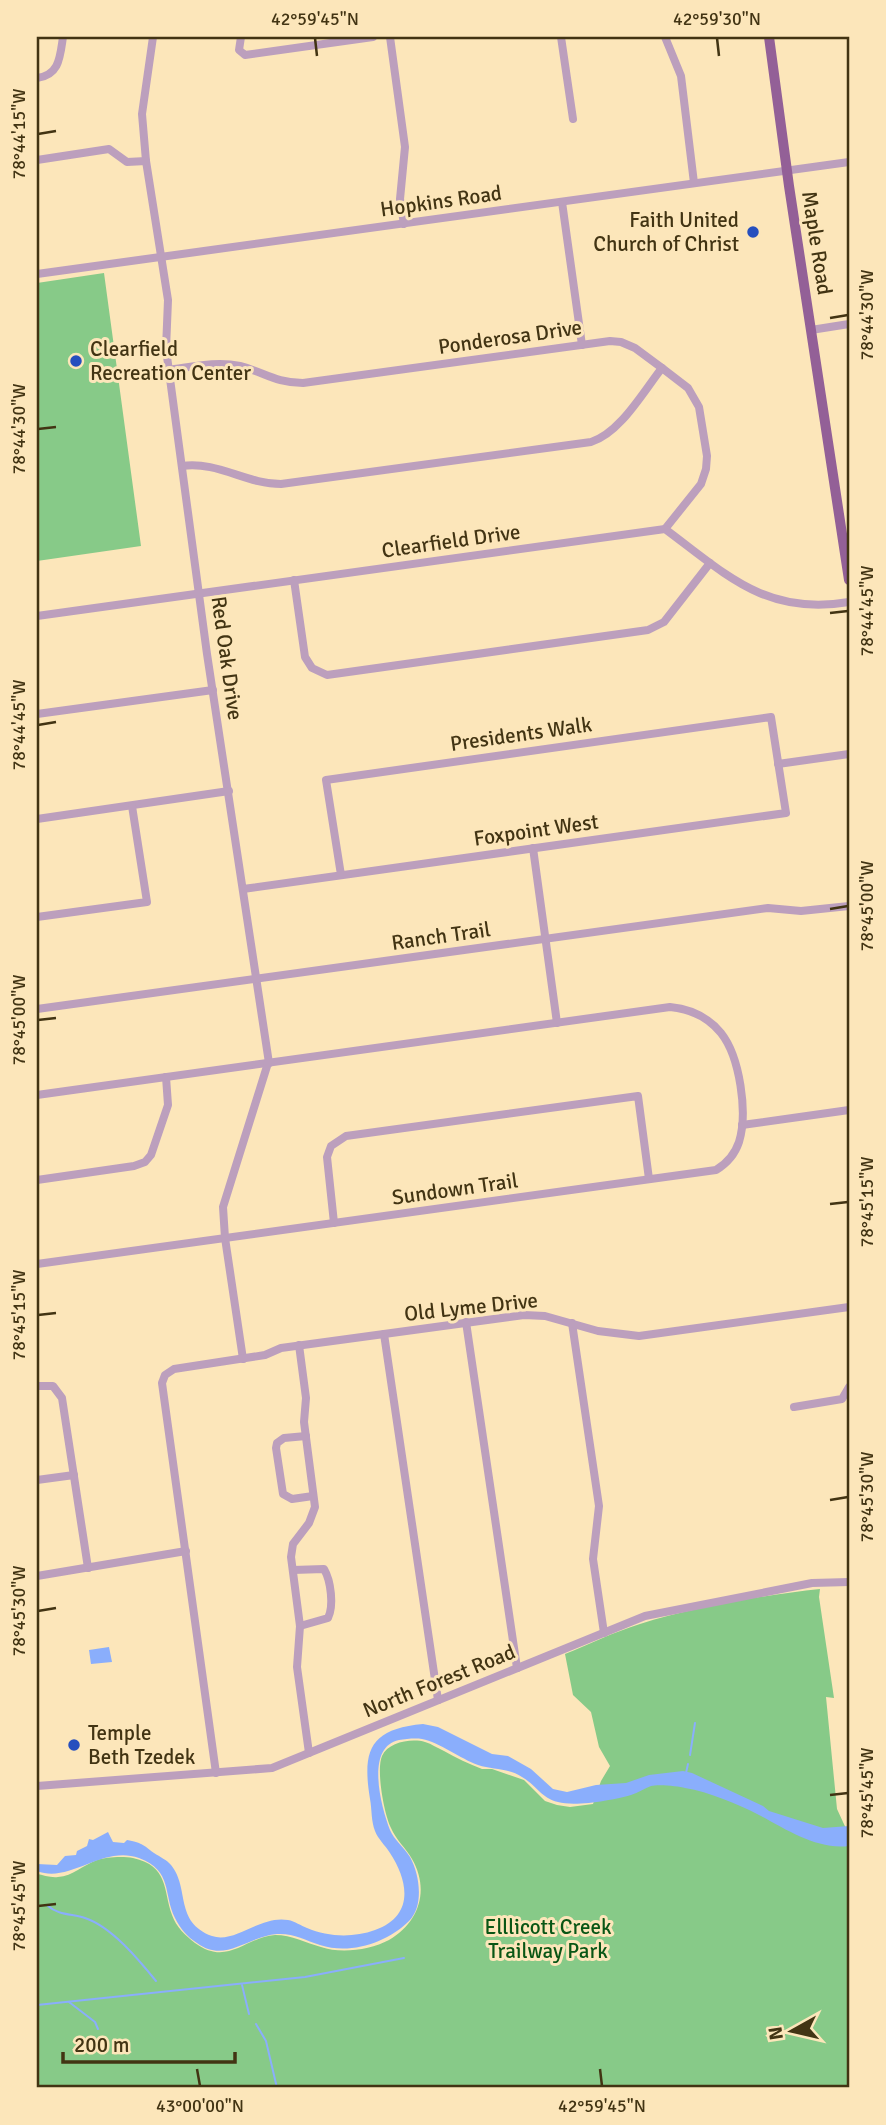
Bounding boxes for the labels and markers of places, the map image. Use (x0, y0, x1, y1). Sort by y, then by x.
place label: Faith United Church of Christ (593, 207, 739, 257)
marker: Faith United Church of Christ (745, 224, 761, 240)
place label: Clearfield Recreation Center (90, 336, 251, 386)
marker: Clearfield Recreation Center (68, 353, 84, 369)
place label: Temple Beth Tzedek (88, 1720, 196, 1770)
marker: Temple Beth Tzedek (66, 1737, 82, 1753)

